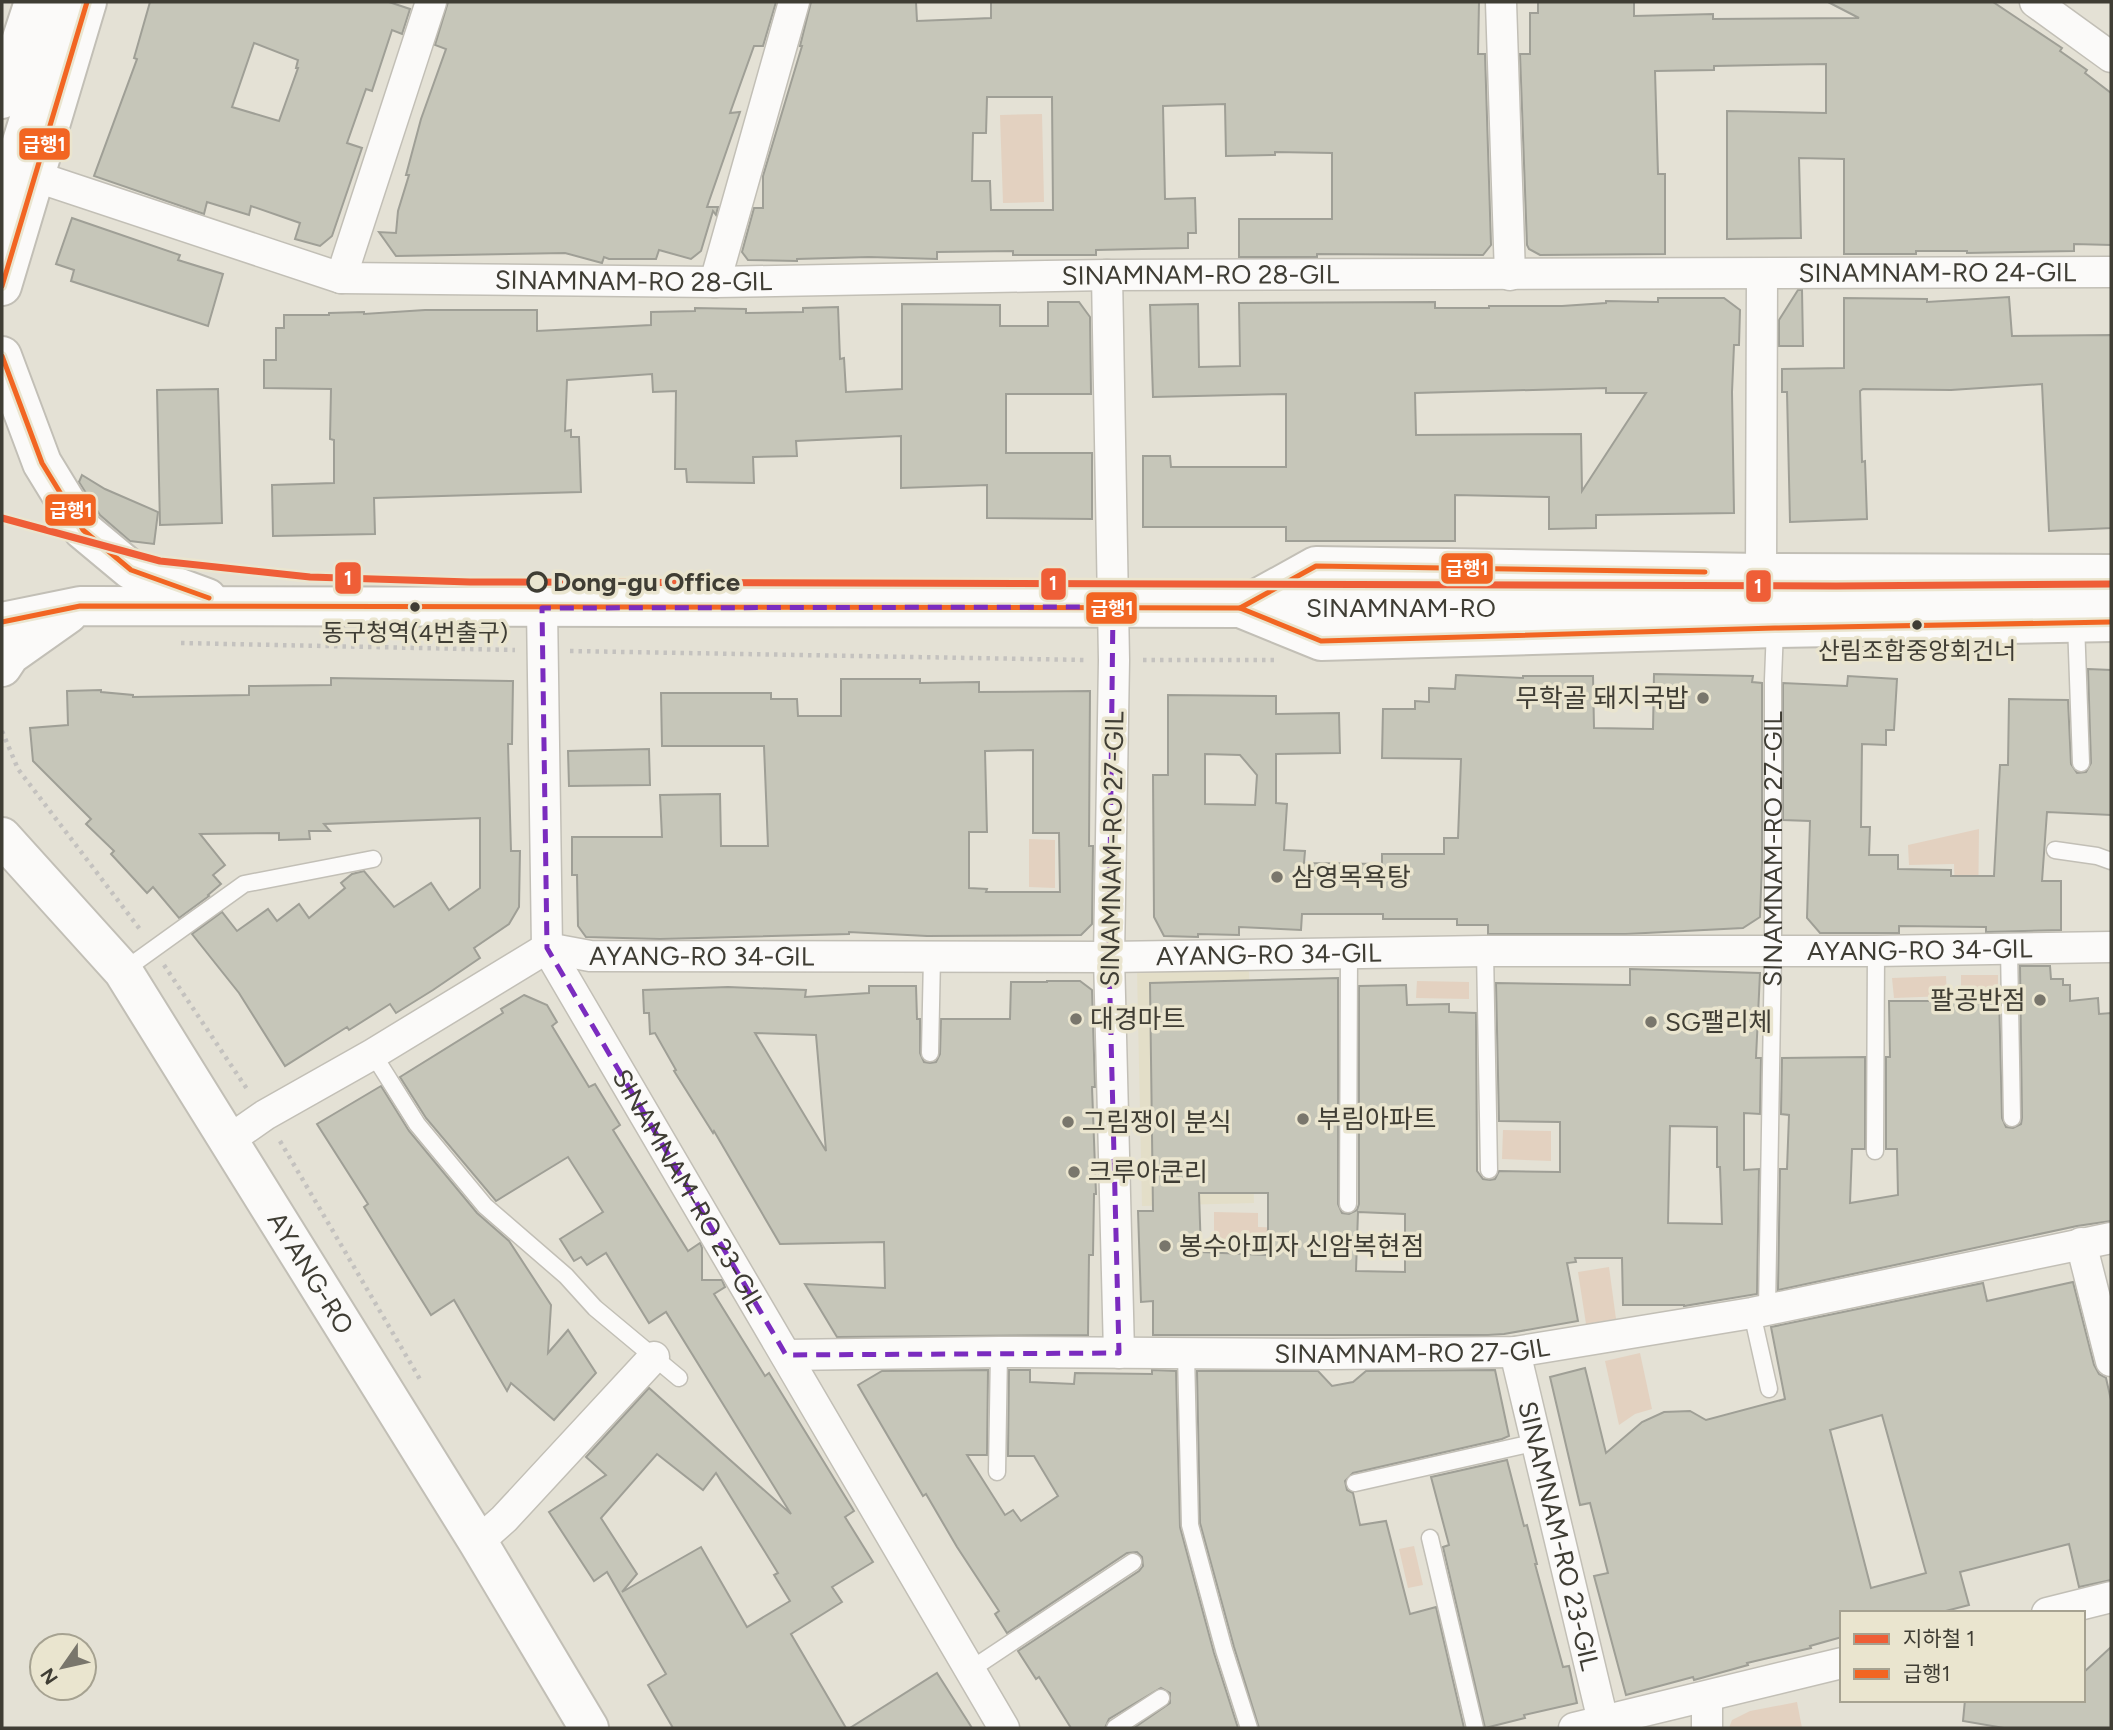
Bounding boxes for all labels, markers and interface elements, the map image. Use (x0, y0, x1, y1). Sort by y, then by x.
line badge: 급행1 (18, 127, 71, 161)
text: 급행1 (23, 133, 65, 156)
street label: SINAMNAM-RO 24-GIL (1799, 256, 2077, 289)
street label: SINAMNAM-RO 28-GIL (1061, 258, 1340, 292)
street label: SINAMNAM-RO 28-GIL (495, 264, 773, 298)
line badge: 급행1 (44, 493, 97, 527)
text: 급행1 (50, 499, 92, 522)
line badge: 급행1 (1440, 552, 1494, 585)
text: 급행1 (1446, 557, 1488, 580)
line badge: 1 (334, 561, 362, 595)
place label: Dong-gu Office (553, 566, 740, 598)
text: 1 (344, 567, 352, 590)
line badge: 1 (1040, 567, 1067, 601)
line badge: 1 (1745, 569, 1772, 603)
marker: Dong-gu Office (527, 572, 547, 592)
text: 1 (1049, 572, 1057, 595)
text: 1 (1754, 575, 1762, 598)
line badge: 급행1 (1085, 591, 1138, 625)
street label: SINAMNAM-RO (1306, 592, 1496, 624)
text: 급행1 (1091, 597, 1133, 620)
marker: 동구청역(4번출구) (408, 600, 422, 614)
place label: 동구청역(4번출구) (322, 618, 508, 647)
marker: 산림조합중앙회건너 (1910, 618, 1924, 632)
place label: 산림조합중앙회건너 (1818, 636, 2016, 665)
place label: 무학골 돼지국밥 (1515, 682, 1689, 714)
marker: 무학골 돼지국밥 (1695, 690, 1711, 706)
street label: SINAMNAM-RO 27-GIL (1094, 711, 1130, 987)
street label: SINAMNAM-RO 27-GIL (1756, 711, 1789, 987)
place label: 삼영목욕탕 (1291, 861, 1411, 893)
marker: 삼영목욕탕 (1269, 869, 1285, 885)
street label: AYANG-RO 34-GIL (1807, 932, 2033, 967)
street label: AYANG-RO 34-GIL (1156, 937, 1382, 972)
street label: AYANG-RO 34-GIL (589, 940, 815, 972)
place label: 팔공반점 (1930, 984, 2026, 1016)
marker: 팔공반점 (2032, 992, 2048, 1008)
place label: 대경마트 (1090, 1003, 1186, 1035)
place label: SG팰리체 (1665, 1006, 1772, 1038)
marker: 대경마트 (1068, 1011, 1084, 1027)
marker: SG팰리체 (1643, 1014, 1659, 1030)
street label: SINAMNAM-RO 23-GIL (606, 1063, 773, 1318)
place label: 부림아파트 (1317, 1103, 1437, 1135)
place label: 그림쟁이 분식 (1082, 1106, 1232, 1138)
marker: 부림아파트 (1295, 1111, 1311, 1127)
marker: 그림쟁이 분식 (1060, 1114, 1076, 1130)
place label: 크루아쿤리 (1088, 1156, 1208, 1188)
marker: 크루아쿤리 (1066, 1164, 1082, 1180)
street label: AYANG-RO (261, 1206, 361, 1340)
place label: 봉수아피자 신암복현점 (1179, 1230, 1425, 1262)
marker: 봉수아피자 신암복현점 (1157, 1238, 1173, 1254)
street label: SINAMNAM-RO 27-GIL (1274, 1331, 1552, 1370)
street label: SINAMNAM-RO 23-GIL (1511, 1398, 1606, 1674)
legend (1840, 1611, 2085, 1702)
text: 지하철 1 (1903, 1626, 1975, 1651)
north arrow (28, 1632, 98, 1702)
text: 급행1 (1903, 1661, 1950, 1686)
text: N (36, 1664, 63, 1689)

